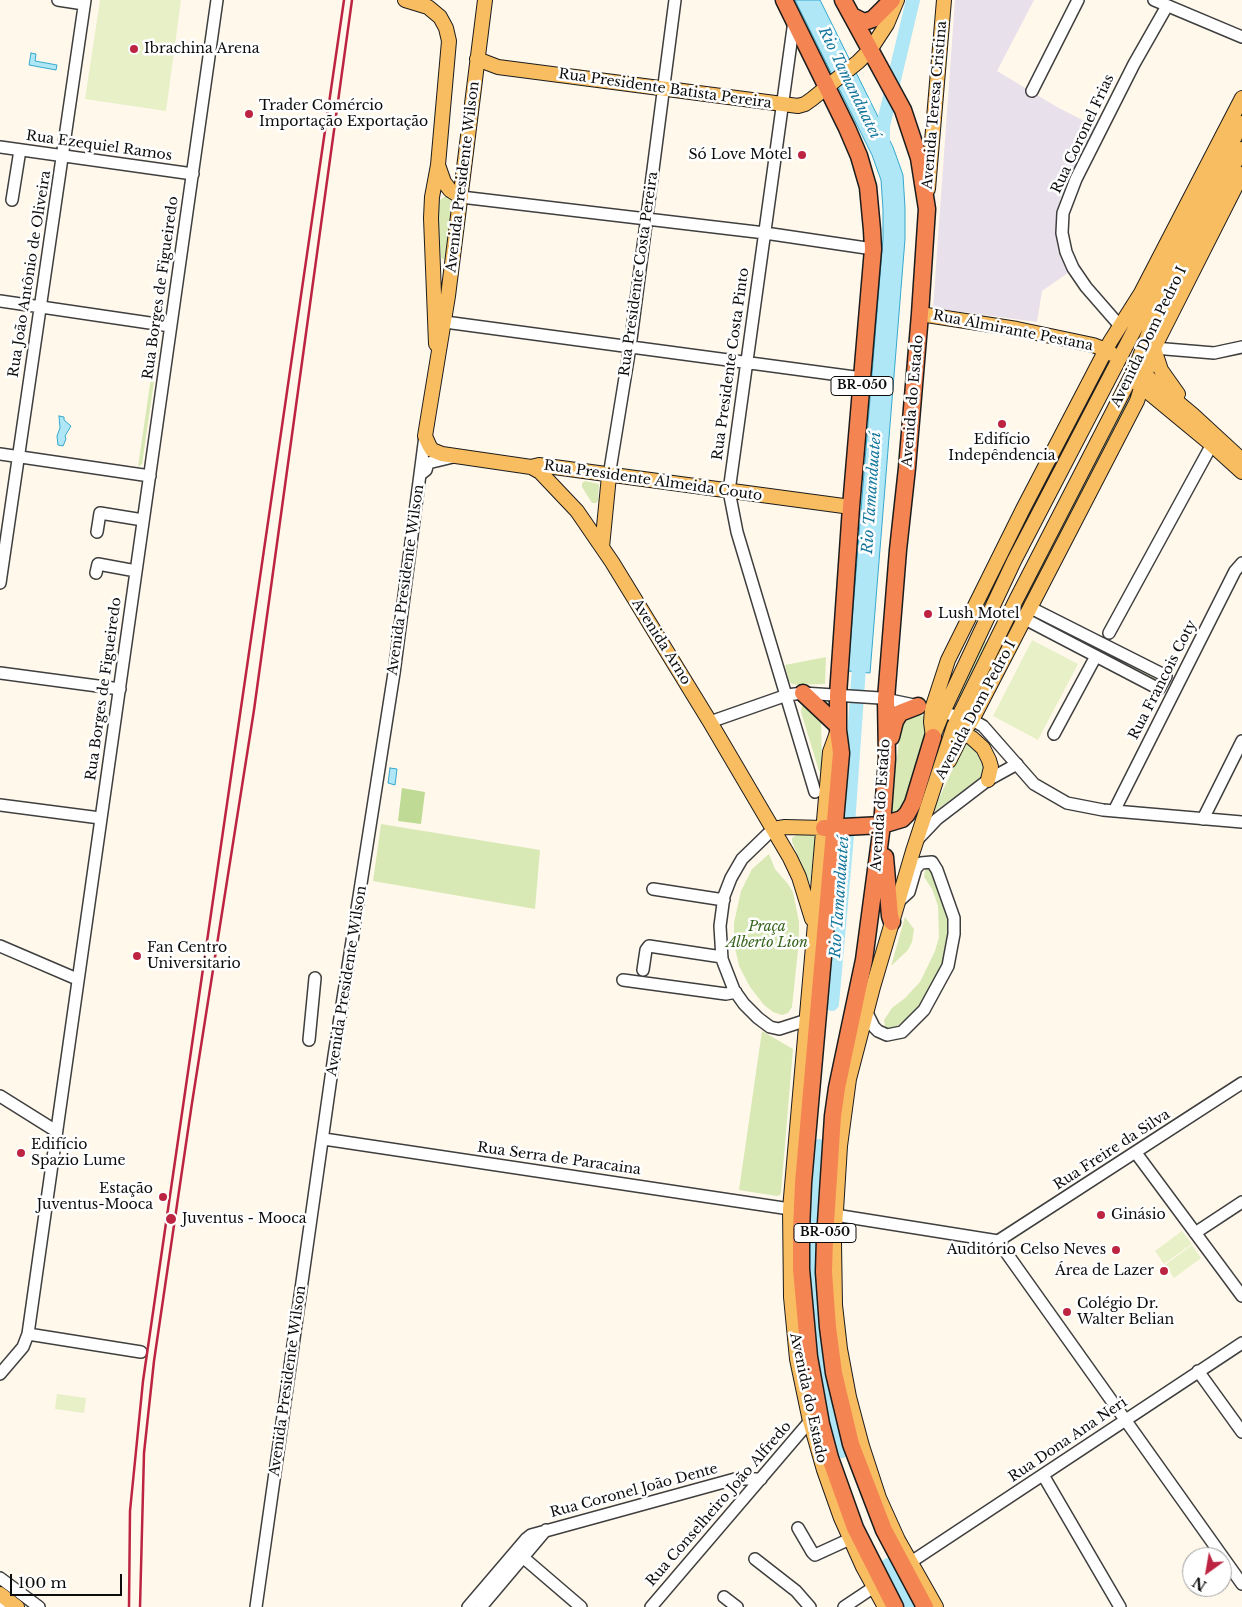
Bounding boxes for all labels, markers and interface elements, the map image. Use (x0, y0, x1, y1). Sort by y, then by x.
street label: Avenida Teresa Cristina (919, 20, 951, 190)
water label: Rio Tamanduateí (814, 24, 884, 142)
place label: Ibrachina Arena (144, 41, 259, 57)
marker: Ibrachina Arena (128, 43, 140, 55)
street label: Rua Presidente Batista Pereira (557, 66, 773, 112)
street label: Rua Coronel Frias (1048, 72, 1118, 196)
street label: Avenida Presidente Wilson (443, 80, 483, 274)
place label: Trader Comércio Importação Exportação (259, 98, 428, 130)
marker: Trader Comércio Importação Exportação (243, 108, 255, 120)
street label: Rua Ezequiel Ramos (25, 127, 173, 165)
place label: Só Love Motel (689, 147, 792, 163)
marker: Só Love Motel (796, 149, 808, 161)
street label: Rua João Antônio de Oliveira (5, 169, 55, 379)
street label: Rua Presidente Costa Pereira (616, 170, 662, 378)
street label: Rua Borges de Figueiredo (140, 195, 182, 381)
street label: Avenida Dom Pedro I (1108, 264, 1190, 410)
street label: Rua Presidente Costa Pinto (709, 267, 753, 461)
street label: Rua Almirante Pestana (932, 307, 1094, 355)
street label: Avenida do Estado (899, 334, 927, 468)
road number: BR-050 (831, 376, 893, 396)
marker: Edifício Indepêndencia (996, 418, 1008, 430)
water label: Rio Tamanduateí (859, 432, 885, 554)
place label: Edifício Indepêndencia (948, 432, 1056, 464)
street label: Rua Presidente Almeida Couto (543, 457, 763, 505)
street label: Avenida Presidente Wilson (384, 484, 428, 676)
street label: Rua Borges de Figueiredo (83, 596, 125, 782)
street label: Avenida Arno (628, 596, 694, 688)
place label: Lush Motel (938, 606, 1019, 622)
marker: Lush Motel (922, 608, 934, 620)
street label: Rua Francois Coty (1126, 617, 1200, 743)
street label: Avenida Dom Pedro I (932, 638, 1020, 782)
street label: Avenida do Estado (868, 738, 894, 872)
water label: Rio Tamanduateí (827, 836, 853, 958)
street label: Avenida Presidente Wilson (324, 885, 370, 1077)
park label: Praça Alberto Lion (726, 919, 808, 952)
place label: Fan Centro Universitario (147, 940, 241, 972)
marker: Fan Centro Universitario (131, 950, 143, 962)
street label: Rua Freire da Silva (1051, 1106, 1173, 1194)
place label: Edifício Spazio Lume (31, 1137, 126, 1170)
street label: Rua Serra de Paracaina (476, 1139, 642, 1179)
marker: Edifício Spazio Lume (15, 1147, 27, 1159)
place label: Estação Juventus-Mooca (37, 1181, 153, 1214)
marker: Estação Juventus-Mooca (157, 1191, 169, 1203)
place label: Ginásio (1111, 1207, 1166, 1223)
marker: Ginásio (1095, 1209, 1107, 1221)
place label: Juventus - Mooca (182, 1211, 307, 1227)
marker: Juventus - Mooca (164, 1212, 178, 1226)
road number: BR-050 (794, 1224, 856, 1242)
place label: Auditório Celso Neves (947, 1242, 1106, 1258)
marker: Auditório Celso Neves (1110, 1244, 1122, 1256)
place label: Área de Lazer (1055, 1263, 1154, 1279)
marker: Área de Lazer (1158, 1265, 1170, 1277)
street label: Avenida Presidente Wilson (266, 1285, 310, 1477)
place label: Colégio Dr. Walter Belian (1077, 1296, 1174, 1328)
marker: Colégio Dr. Walter Belian (1061, 1306, 1073, 1318)
street label: Avenida do Estado (786, 1331, 830, 1465)
street label: Rua Dona Ana Neri (1006, 1394, 1130, 1486)
street label: Rua Conselheiro João Alfredo (643, 1418, 795, 1590)
street label: Rua Coronel João Dente (548, 1460, 720, 1522)
north arrow (1182, 1547, 1232, 1597)
scale bar (12, 1564, 125, 1596)
text: 100 m (18, 1573, 67, 1592)
text: N (1189, 1573, 1210, 1595)

